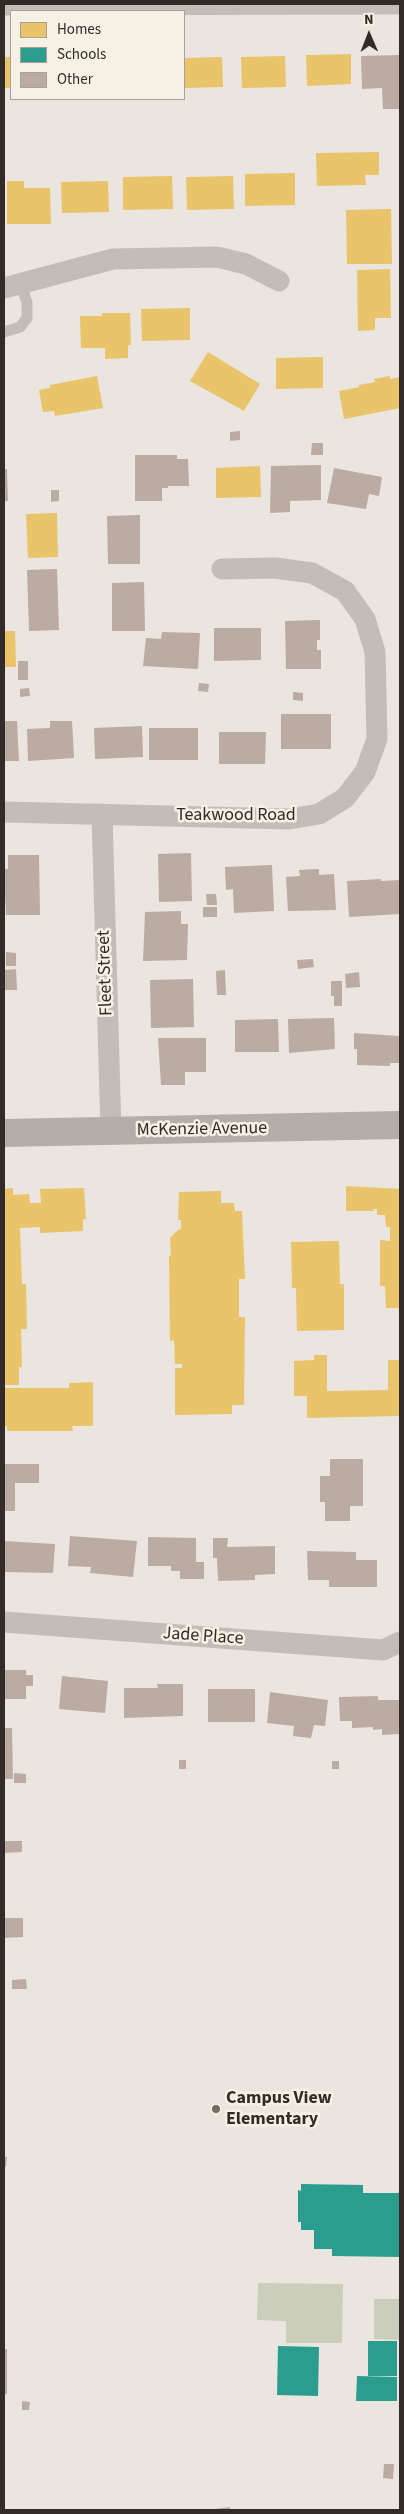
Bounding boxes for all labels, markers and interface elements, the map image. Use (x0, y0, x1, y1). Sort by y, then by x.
legend (10, 10, 185, 100)
north arrow (344, 10, 394, 60)
text: N (364, 10, 374, 30)
text: Homes (57, 19, 101, 40)
text: Schools (57, 44, 106, 65)
text: Other (57, 69, 93, 90)
street label: Teakwood Road (176, 805, 296, 827)
street label: Fleet Street (94, 930, 118, 1016)
street label: McKenzie Avenue (137, 1118, 267, 1142)
street label: Jade Place (162, 1623, 244, 1651)
place label: Campus View Elementary (226, 2088, 332, 2130)
marker: Campus View Elementary (210, 2103, 222, 2115)

